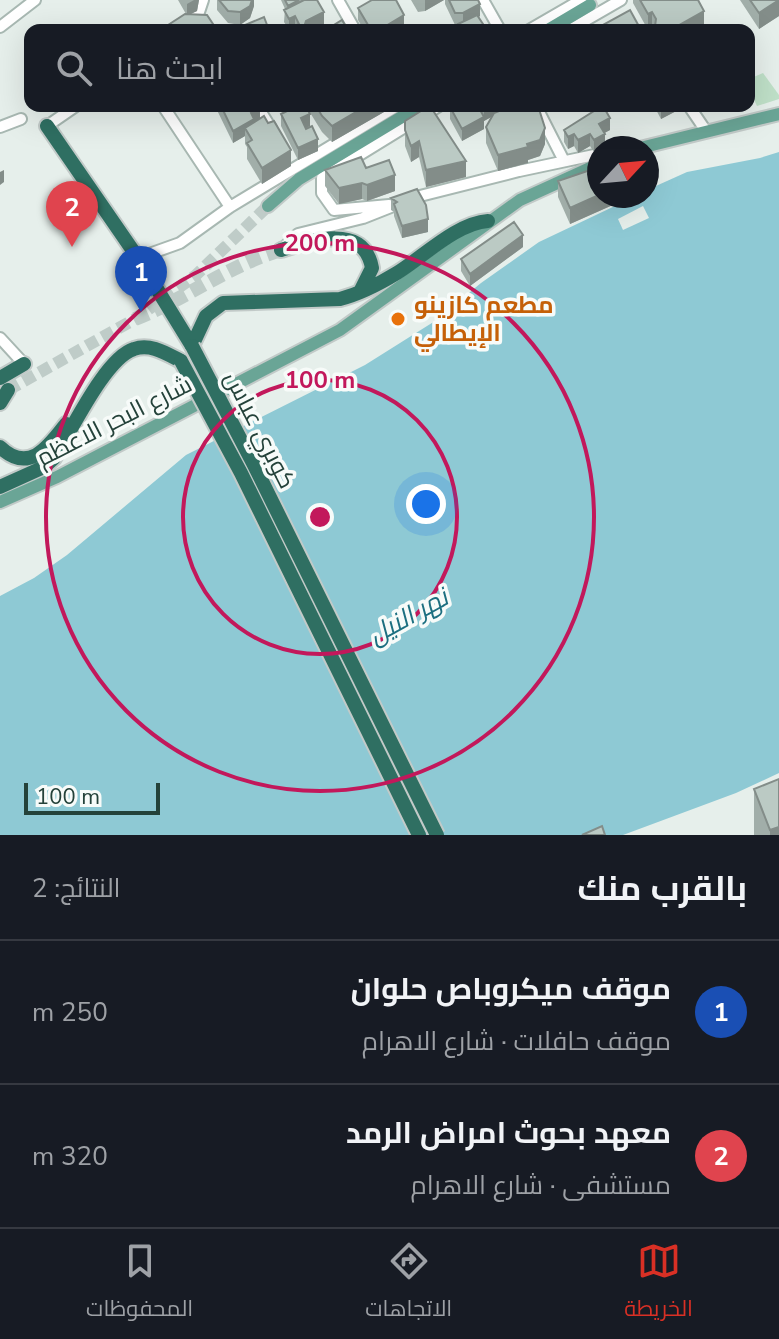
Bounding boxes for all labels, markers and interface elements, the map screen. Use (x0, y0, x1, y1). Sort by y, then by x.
search box (24, 24, 755, 112)
icon: search (52, 46, 96, 90)
text: ابحث هنا (116, 49, 224, 90)
north arrow (587, 136, 659, 208)
pin: 2 (46, 181, 98, 247)
text: 200 m (285, 227, 355, 259)
pin: 1 (115, 246, 167, 312)
place label: مطعم كازينو الإيطالي (414, 289, 554, 352)
marker: مطعم كازينو الإيطالي (389, 310, 407, 328)
text: 100 m (285, 364, 355, 396)
street label: كوبري عباس (215, 366, 303, 495)
street label: شارع البحر الاعظم (31, 368, 197, 474)
your location (406, 484, 446, 524)
centre of rings (306, 503, 334, 531)
water label: نهر النيل (362, 579, 457, 653)
scale bar (24, 779, 160, 815)
text: 100 m (36, 782, 100, 812)
text: بالقرب منك (577, 866, 747, 912)
text: النتائج: 2 (32, 871, 121, 906)
text: موقف ميكروباص حلوان (351, 969, 671, 1010)
text: 250 m (32, 995, 108, 1030)
text: 1 (713, 995, 729, 1030)
text: موقف حافلات · شارع الاهرام (362, 1024, 671, 1059)
text: معهد بحوث امراض الرمد (346, 1113, 671, 1154)
text: 320 m (32, 1139, 108, 1174)
text: 2 (713, 1139, 729, 1174)
text: مستشفى · شارع الاهرام (411, 1168, 671, 1203)
tab: المحفوظات (86, 1239, 193, 1329)
tab: الاتجاهات (365, 1239, 452, 1329)
tab: الخريطة (624, 1239, 693, 1329)

